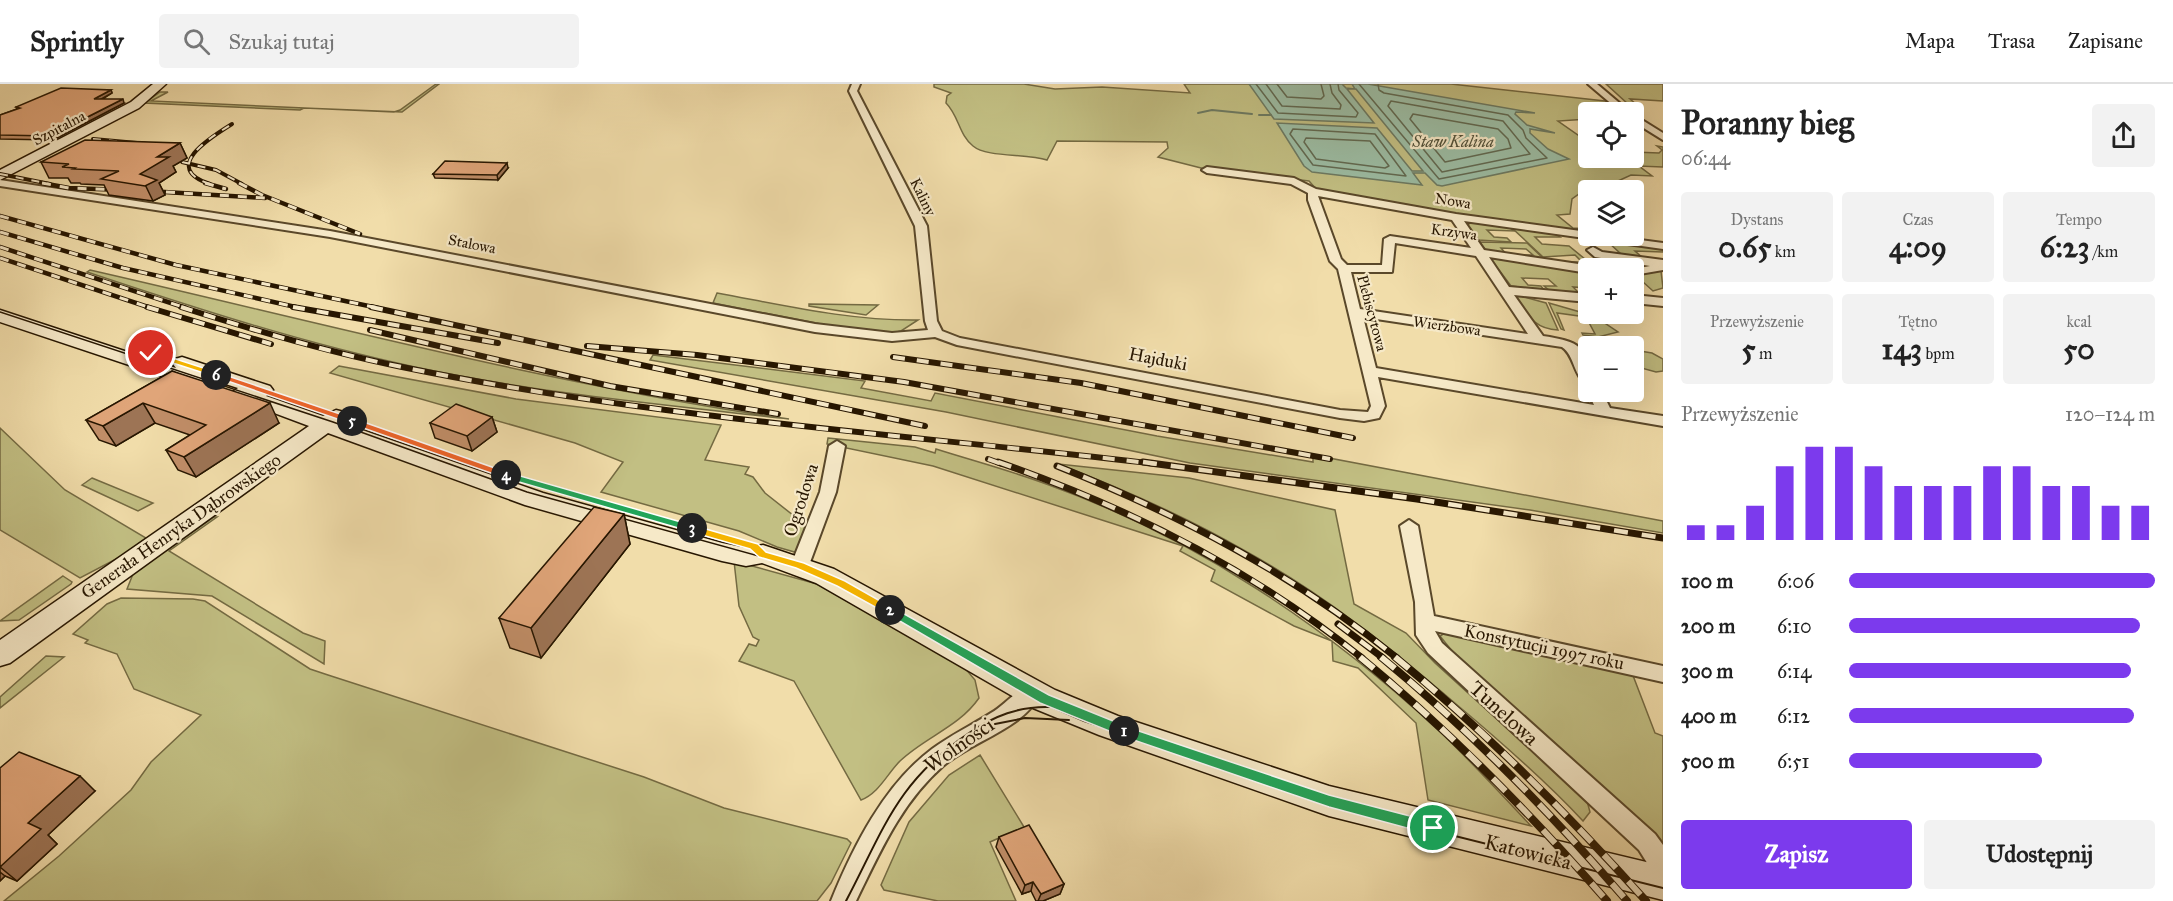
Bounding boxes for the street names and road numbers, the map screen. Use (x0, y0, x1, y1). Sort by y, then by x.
street label: Szpitalna (29, 106, 89, 149)
street label: Kaliny (906, 175, 940, 220)
street label: Nowa (1434, 189, 1473, 213)
street label: Krzywa (1430, 220, 1479, 244)
street label: Stalowa (447, 231, 498, 258)
street label: Plebiscytowa (1353, 273, 1391, 354)
street label: Wierzbowa (1412, 312, 1483, 340)
street label: Hajduki (1127, 343, 1189, 375)
street label: Generała Henryka Dąbrowskiego (77, 448, 286, 604)
street label: Ogrodowa (779, 460, 824, 540)
street label: Konstytucji 1997 roku (1462, 619, 1626, 675)
street label: Tunelowa (1464, 675, 1544, 751)
street label: Wolności (919, 711, 999, 779)
street label: Katowicka (1482, 829, 1574, 875)

